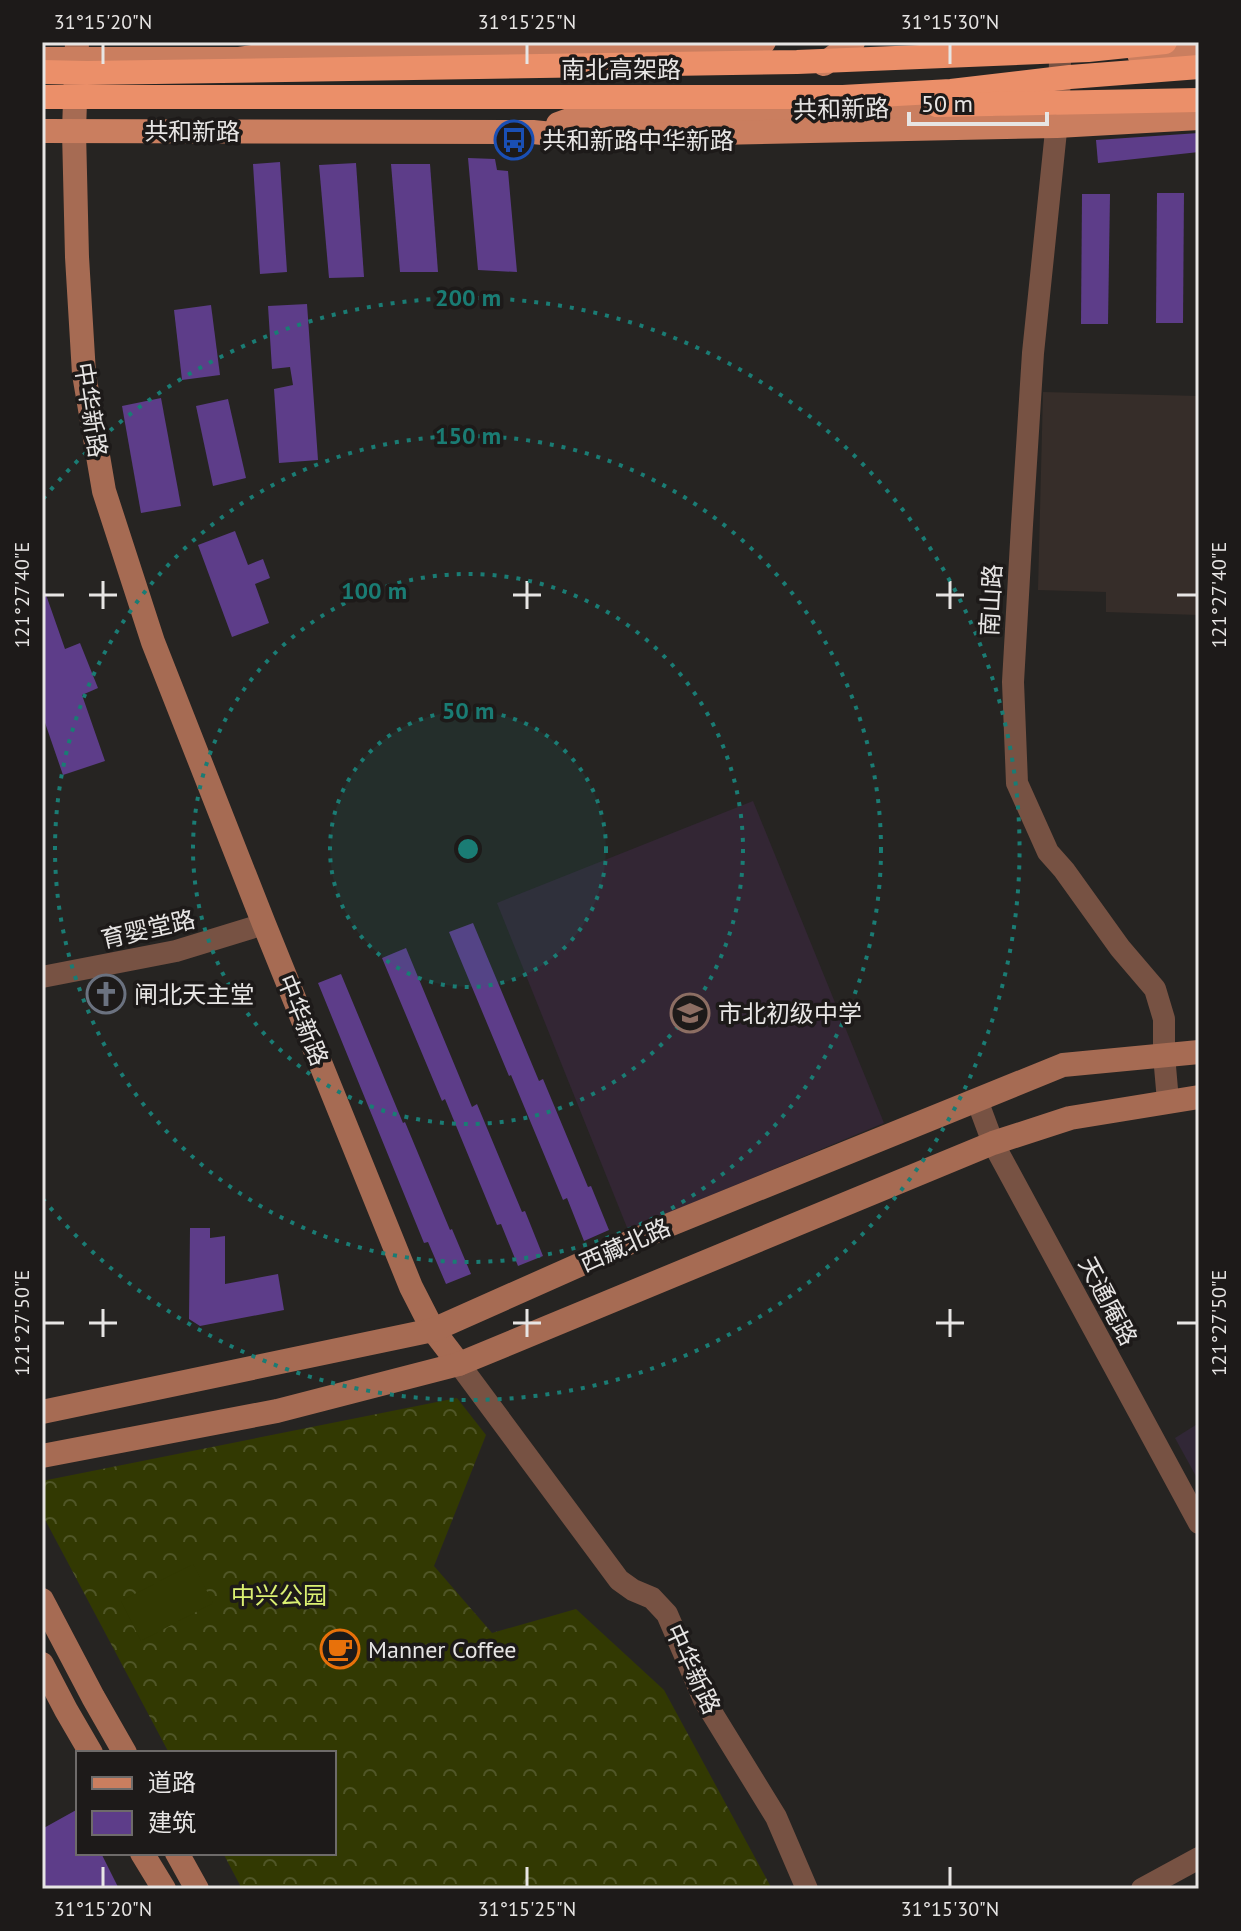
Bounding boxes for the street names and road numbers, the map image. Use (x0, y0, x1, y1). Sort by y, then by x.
street label: 南北高架路 (561, 54, 681, 85)
street label: 共和新路 (793, 93, 889, 125)
street label: 共和新路 (144, 116, 240, 147)
street label: 中华新路 (68, 360, 114, 460)
street label: 南山路 (974, 563, 1008, 637)
street label: 育婴堂路 (98, 903, 198, 955)
street label: 中华新路 (271, 970, 335, 1070)
street label: 西藏北路 (575, 1211, 675, 1279)
street label: 天通庵路 (1072, 1251, 1144, 1351)
street label: 中华新路 (659, 1619, 727, 1719)

